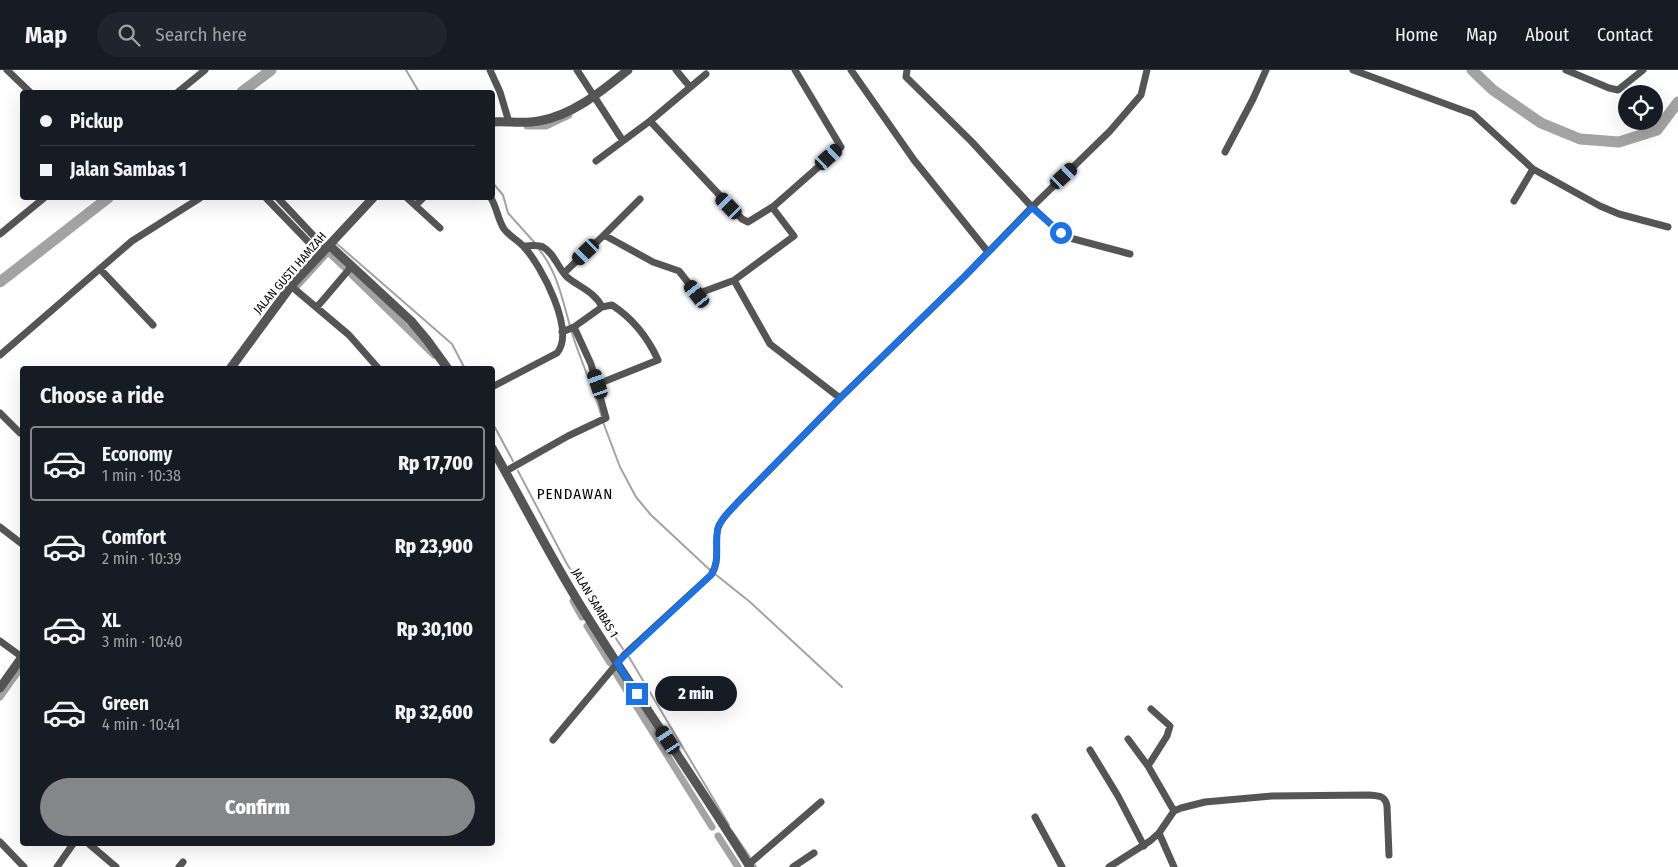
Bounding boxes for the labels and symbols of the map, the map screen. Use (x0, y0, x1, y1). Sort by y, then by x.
car (812, 141, 845, 173)
car (1047, 160, 1080, 192)
car (713, 190, 744, 222)
route start (1050, 222, 1072, 244)
street label: JALAN GUSTI HAMZAH (251, 229, 329, 317)
car (569, 236, 602, 268)
car (681, 278, 712, 310)
car (586, 367, 609, 401)
district label: PENDAWAN (537, 485, 613, 503)
street label: JALAN SAMBAS 1 (569, 566, 621, 640)
callout: 2 min (654, 676, 737, 712)
route end (626, 683, 648, 705)
car (653, 723, 682, 757)

